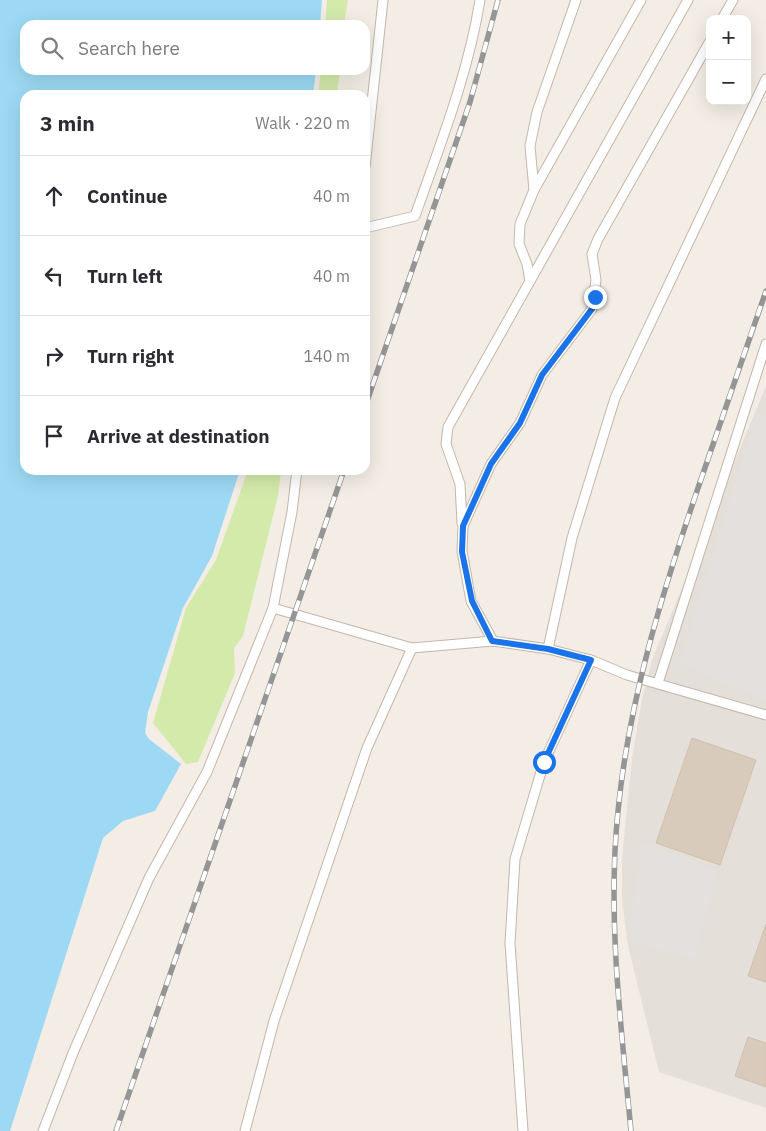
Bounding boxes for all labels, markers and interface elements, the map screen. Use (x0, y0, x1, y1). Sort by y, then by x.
map controls (706, 15, 751, 105)
button: + (706, 15, 751, 60)
search box (20, 20, 370, 75)
icon: search (38, 34, 66, 62)
text: Search here (78, 36, 180, 60)
button: − (706, 60, 751, 105)
text: 3 min (40, 109, 95, 137)
text: Walk · 220 m (255, 113, 350, 133)
icon: ahead (40, 182, 68, 210)
text: Continue (87, 184, 167, 208)
text: 40 m (313, 186, 350, 206)
icon: left (40, 262, 68, 290)
text: Turn left (87, 264, 163, 288)
text: 40 m (313, 266, 350, 286)
route end (584, 286, 607, 309)
icon: right (40, 342, 68, 370)
text: Turn right (87, 344, 174, 368)
text: 140 m (303, 346, 350, 366)
icon: arrive (40, 422, 68, 450)
text: Arrive at destination (87, 424, 270, 448)
route start (533, 751, 556, 774)

